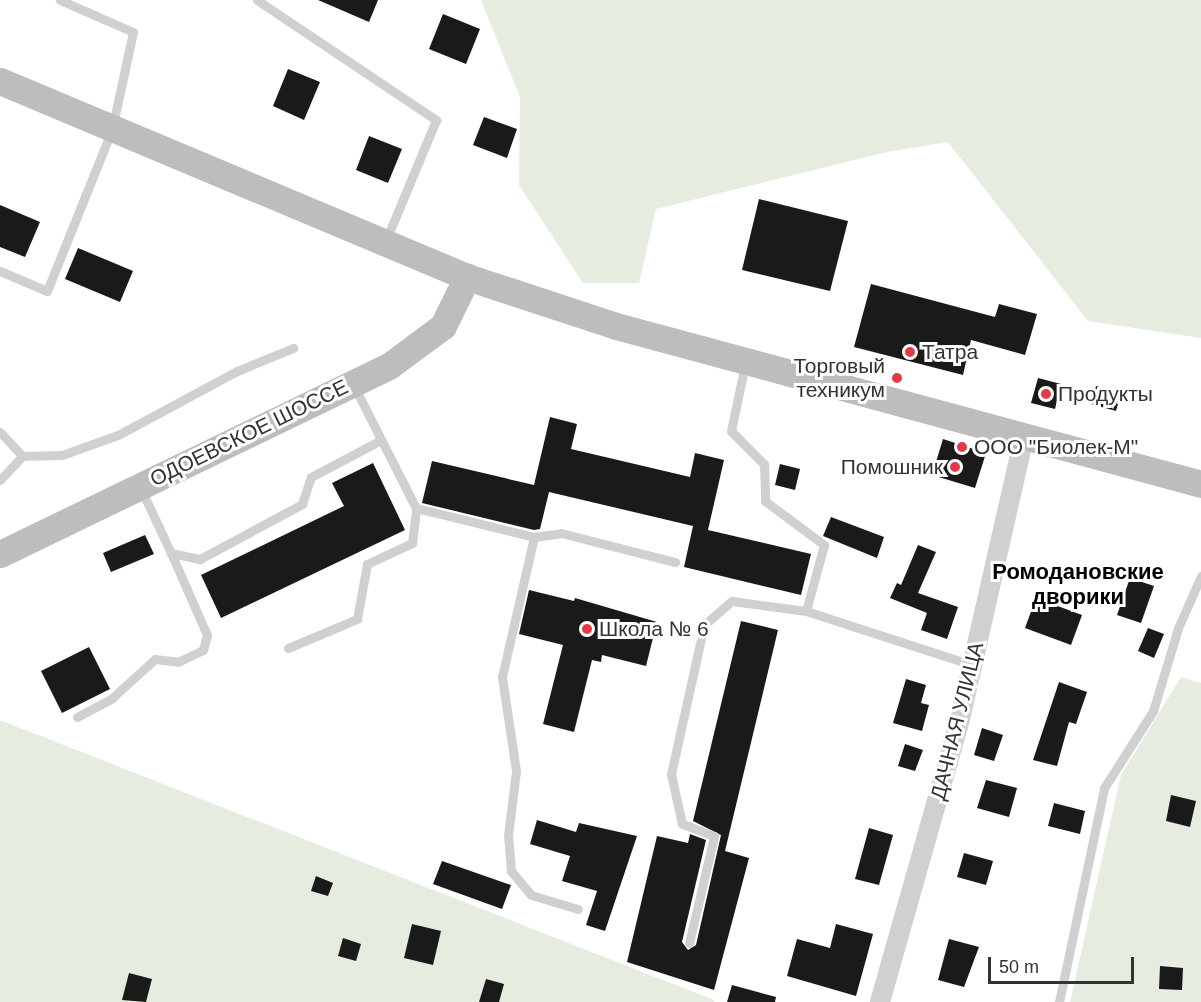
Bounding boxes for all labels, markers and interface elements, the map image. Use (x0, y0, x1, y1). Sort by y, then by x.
place label: Татра (922, 339, 978, 365)
marker: Татра (903, 345, 917, 359)
place label: Торговый техникум (794, 353, 885, 403)
marker: Торговый техникум (890, 371, 904, 385)
street label: ОДОЕВСКОЕ ШОССЕ (146, 374, 352, 492)
place label: Продукты (1058, 381, 1153, 407)
marker: Продукты (1039, 387, 1053, 401)
place label: ООО "Биолек-М" (974, 434, 1138, 460)
marker: ООО "Биолек-М" (955, 440, 969, 454)
place label: Помошник (841, 454, 943, 480)
marker: Помошник (948, 460, 962, 474)
district label: Ромодановские дворики (992, 558, 1164, 610)
place label: Школа № 6 (599, 616, 709, 642)
marker: Школа № 6 (580, 622, 594, 636)
street label: ДАЧНАЯ УЛИЦА (925, 639, 989, 803)
scale bar (991, 945, 1136, 983)
text: 50 m (999, 957, 1039, 977)

